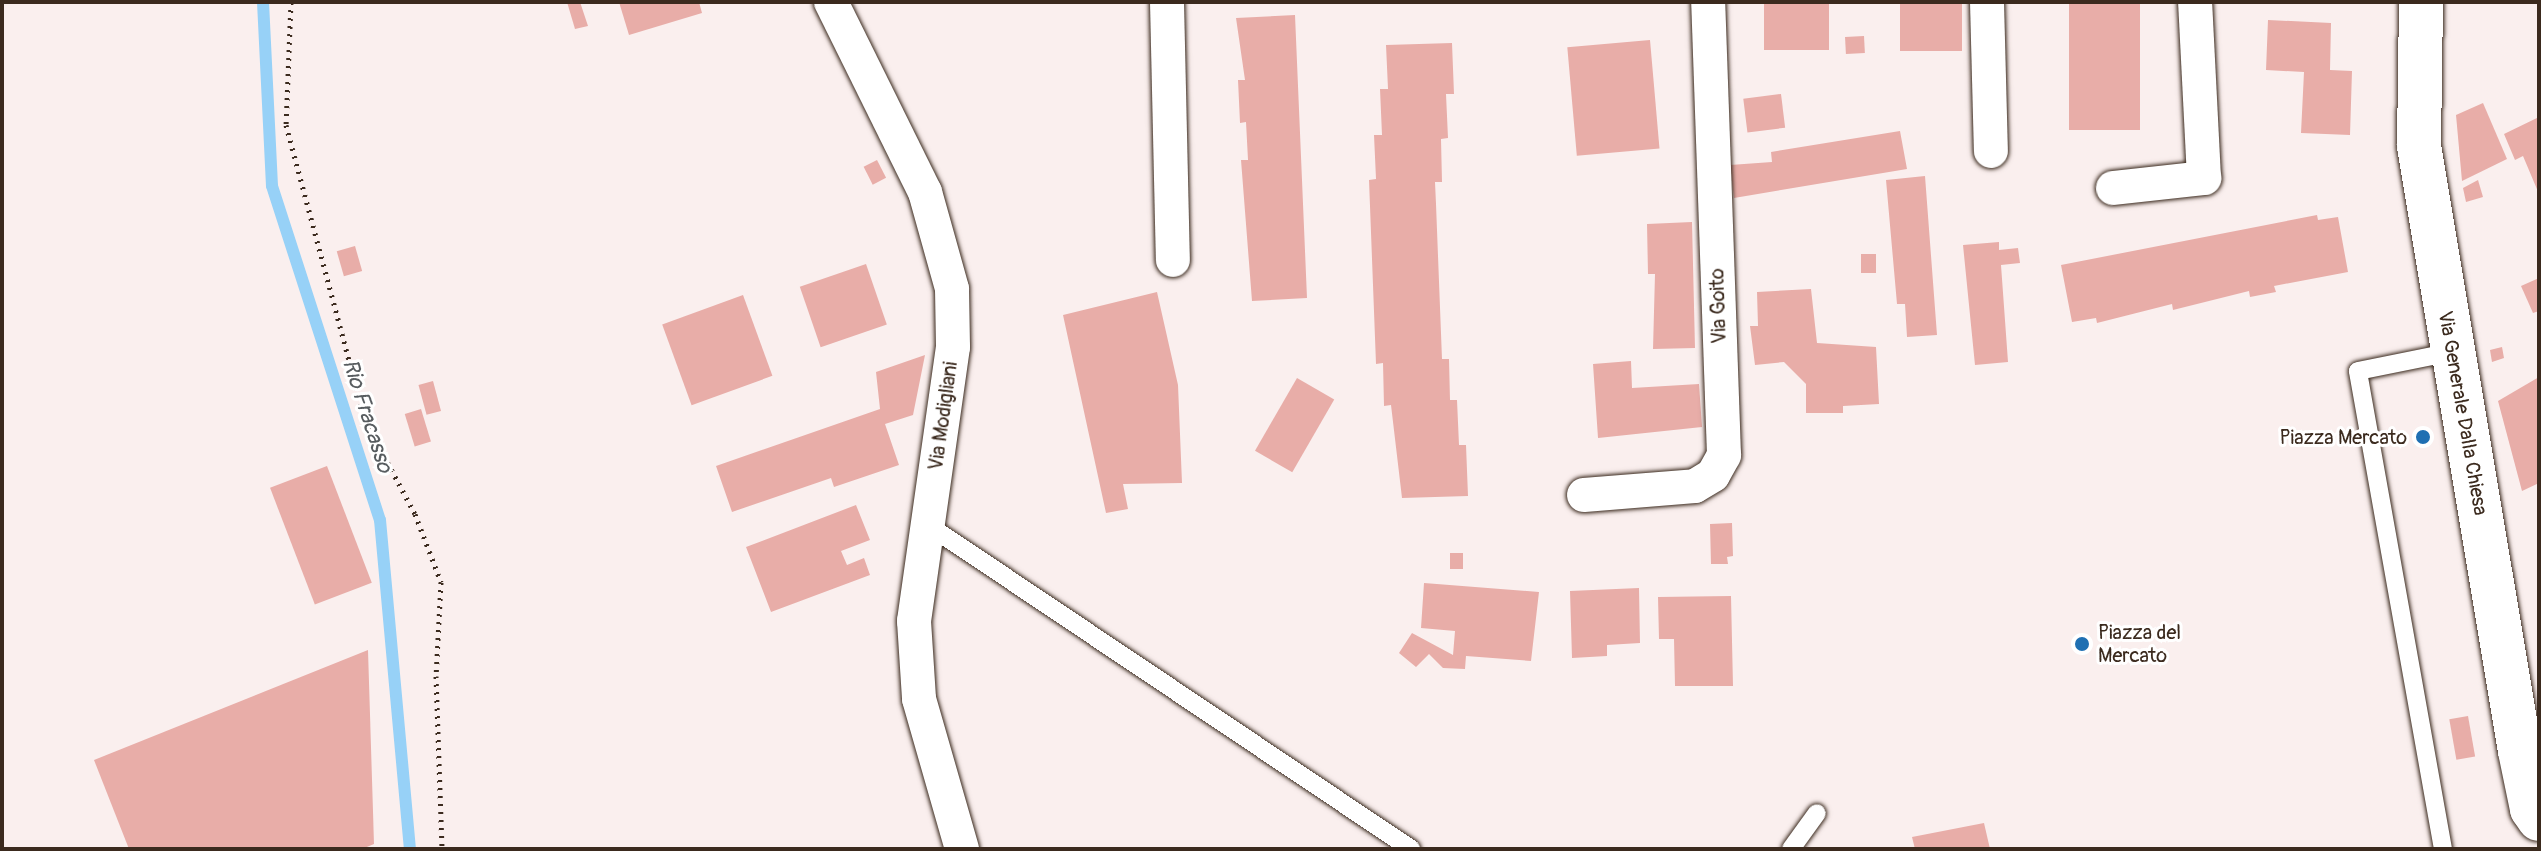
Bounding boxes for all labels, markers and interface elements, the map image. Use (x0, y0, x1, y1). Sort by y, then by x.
street label: Via Goito (1705, 268, 1731, 344)
street label: Via Generale Dalla Chiesa (2433, 309, 2493, 517)
water label: Rio Fracasso (336, 356, 398, 476)
street label: Via Modigliani (923, 360, 963, 472)
place label: Piazza Mercato (2280, 425, 2407, 449)
marker: Piazza Mercato (2414, 428, 2432, 446)
place label: Piazza del Mercato (2098, 620, 2181, 667)
marker: Piazza del Mercato (2073, 635, 2091, 653)

